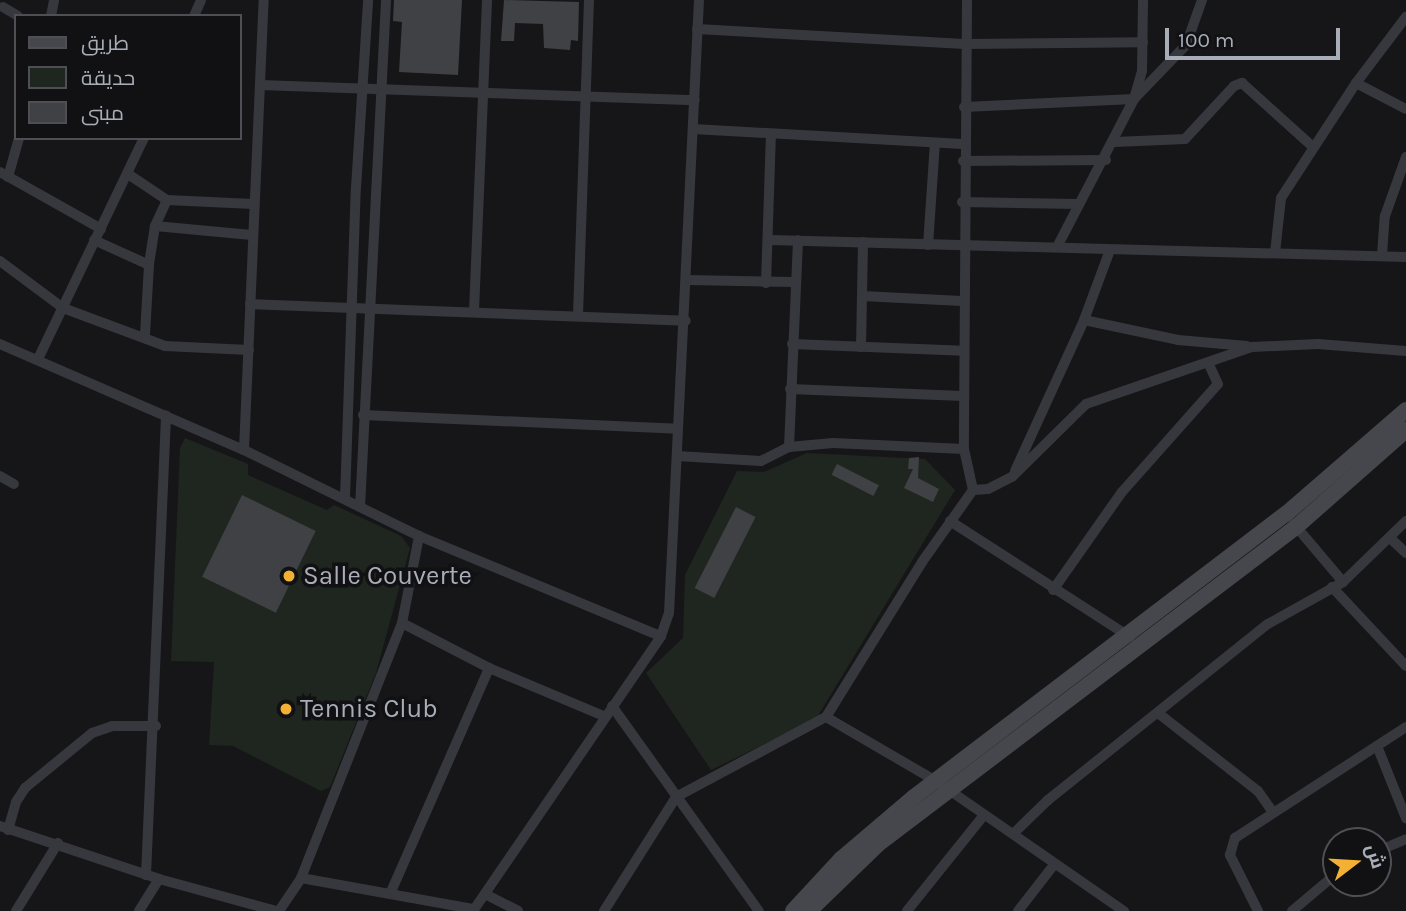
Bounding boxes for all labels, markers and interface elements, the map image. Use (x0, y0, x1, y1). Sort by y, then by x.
legend (14, 14, 242, 140)
scale bar (1168, 14, 1343, 58)
text: 100 m (1178, 28, 1235, 52)
text: طريق (81, 31, 129, 55)
text: حديقة (81, 66, 135, 90)
text: مبنى (81, 101, 124, 125)
place label: Salle Couverte (303, 560, 472, 592)
marker: Salle Couverte (281, 568, 297, 584)
place label: Tennis Club (300, 693, 438, 725)
marker: Tennis Club (278, 701, 294, 717)
north arrow (1322, 827, 1392, 897)
text: ش (1361, 842, 1389, 871)

